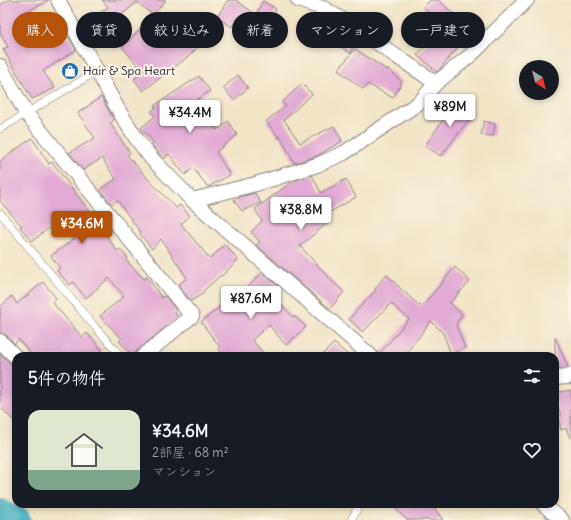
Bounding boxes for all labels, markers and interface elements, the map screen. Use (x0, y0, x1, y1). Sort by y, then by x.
chip: 購入 (12, 12, 68, 48)
chip: 賃貸 (76, 12, 132, 48)
chip: 絞り込み (140, 12, 224, 48)
chip: 新着 (232, 12, 288, 48)
chip: マンション (296, 12, 393, 48)
chip: 一戸建て (401, 12, 485, 48)
north arrow (519, 60, 559, 100)
map controls (519, 60, 559, 100)
shop icon: Hair & Spa Heart (60, 61, 80, 81)
place label: Hair & Spa Heart (83, 63, 175, 78)
pin: ¥89M (426, 94, 474, 128)
text: ¥89M (433, 98, 467, 115)
pin: ¥34.4M (157, 100, 223, 134)
text: ¥34.4M (168, 104, 212, 121)
pin: ¥38.8M (268, 197, 334, 231)
text: ¥38.8M (279, 201, 323, 218)
pin: ¥34.6M (49, 211, 115, 245)
text: ¥34.6M (60, 215, 104, 232)
pin: ¥87.6M (218, 286, 284, 320)
text: ¥87.6M (230, 290, 272, 307)
icon: filters (521, 365, 543, 387)
text: 5件の物件 (28, 367, 106, 389)
text: ¥34.6M (152, 420, 209, 442)
icon: home (60, 426, 108, 474)
icon: heart (521, 439, 543, 461)
text: 2部屋 · 68 m² (152, 444, 229, 461)
text: マンション (152, 463, 216, 480)

